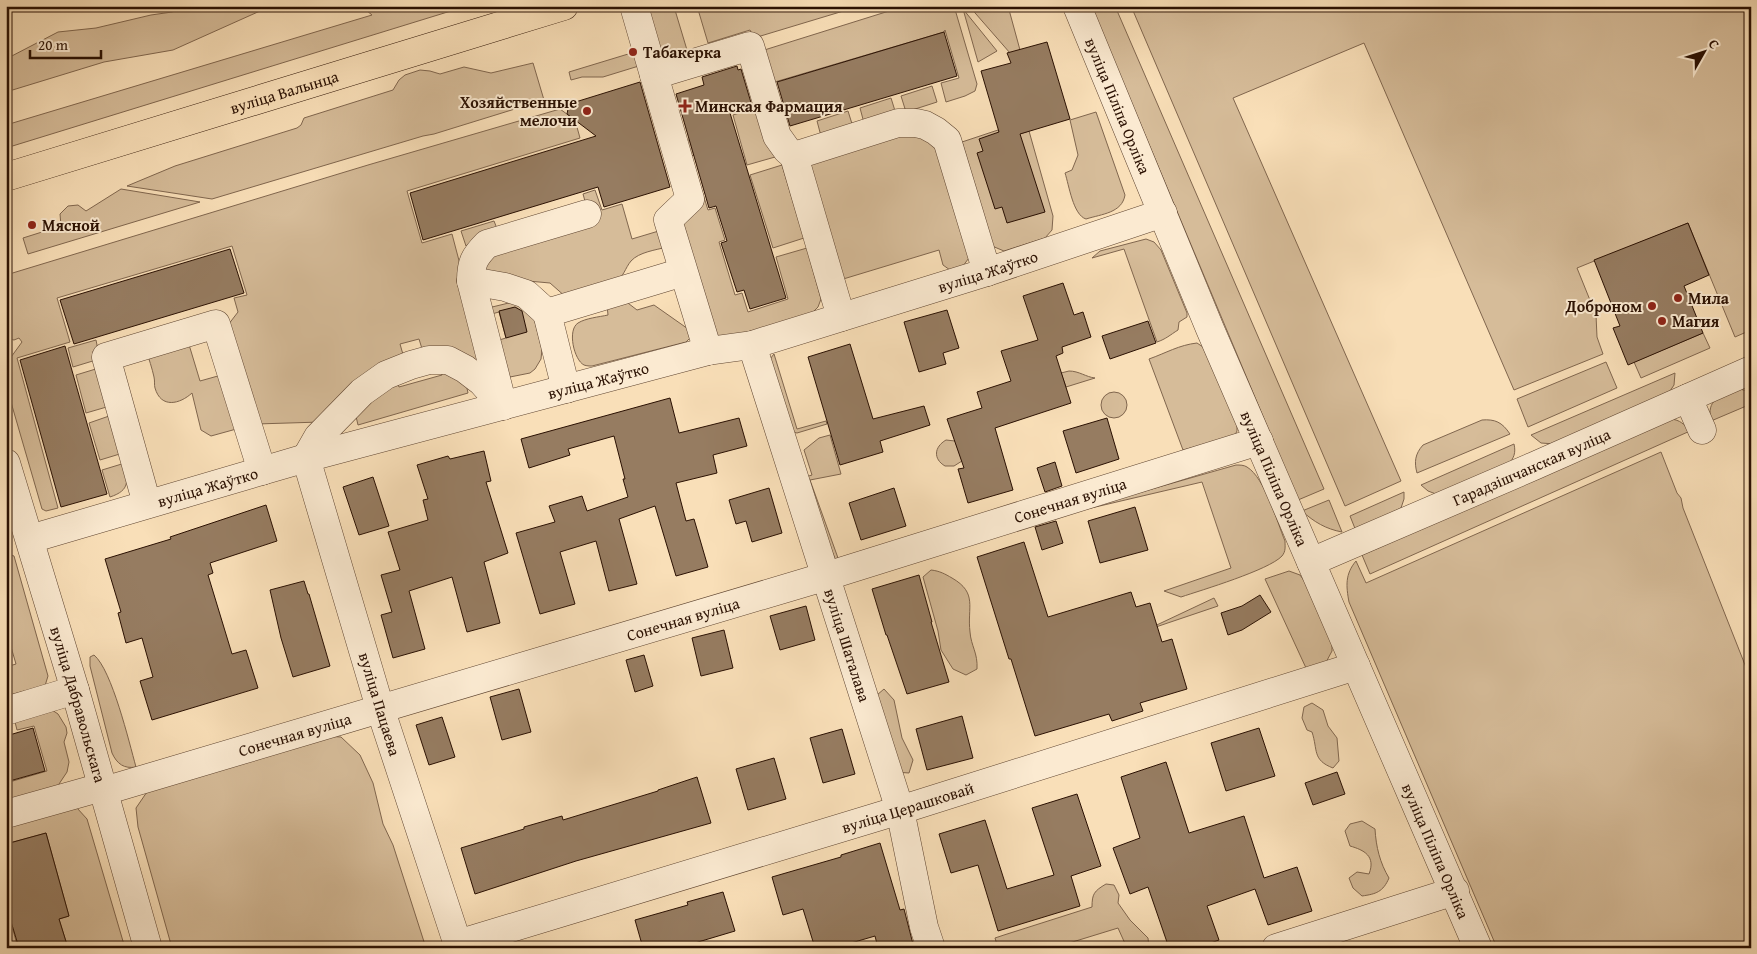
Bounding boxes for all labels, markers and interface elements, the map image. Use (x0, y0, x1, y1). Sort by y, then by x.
scale bar (30, 28, 101, 60)
north arrow (1680, 28, 1730, 78)
text: 20 m (38, 34, 69, 55)
street label: вуліца Піліпа Орліка (1079, 34, 1157, 178)
text: С (1704, 34, 1724, 53)
place label: Табакерка (643, 40, 722, 64)
marker: Табакерка (627, 46, 639, 58)
street label: вуліца Валынца (227, 64, 342, 120)
place label: Хозяйственные мелочи (460, 90, 577, 132)
place label: Минская Фармация (695, 94, 843, 118)
marker: Минская Фармация (679, 100, 691, 112)
marker: Хозяйственные мелочи (581, 105, 593, 117)
place label: Мясной (42, 213, 100, 237)
marker: Мясной (26, 219, 38, 231)
street label: вуліца Жаўтко (935, 244, 1041, 299)
place label: Мила (1688, 286, 1730, 310)
marker: Мила (1672, 292, 1684, 304)
place label: Доброном (1565, 294, 1642, 318)
marker: Доброном (1646, 300, 1658, 312)
place label: Магия (1672, 309, 1720, 333)
marker: Магия (1656, 315, 1668, 327)
street label: вуліца Жаўтко (545, 355, 651, 405)
street label: вуліца Піліпа Орліка (1235, 407, 1315, 550)
street label: Гарадзішчанская вуліца (1449, 422, 1614, 512)
street label: вуліца Жаўтко (154, 461, 261, 513)
street label: Сонечная вуліца (1011, 471, 1130, 529)
street label: вуліца Шаталава (818, 585, 877, 705)
street label: Сонечная вуліца (624, 591, 743, 647)
street label: вуліца Дабравольскага (44, 623, 113, 786)
street label: вуліца Пацаева (353, 649, 407, 759)
street label: Сонечная вуліца (235, 706, 355, 762)
street label: вуліца Церашковай (839, 775, 977, 839)
street label: вуліца Піліпа Орліка (1396, 779, 1476, 923)

